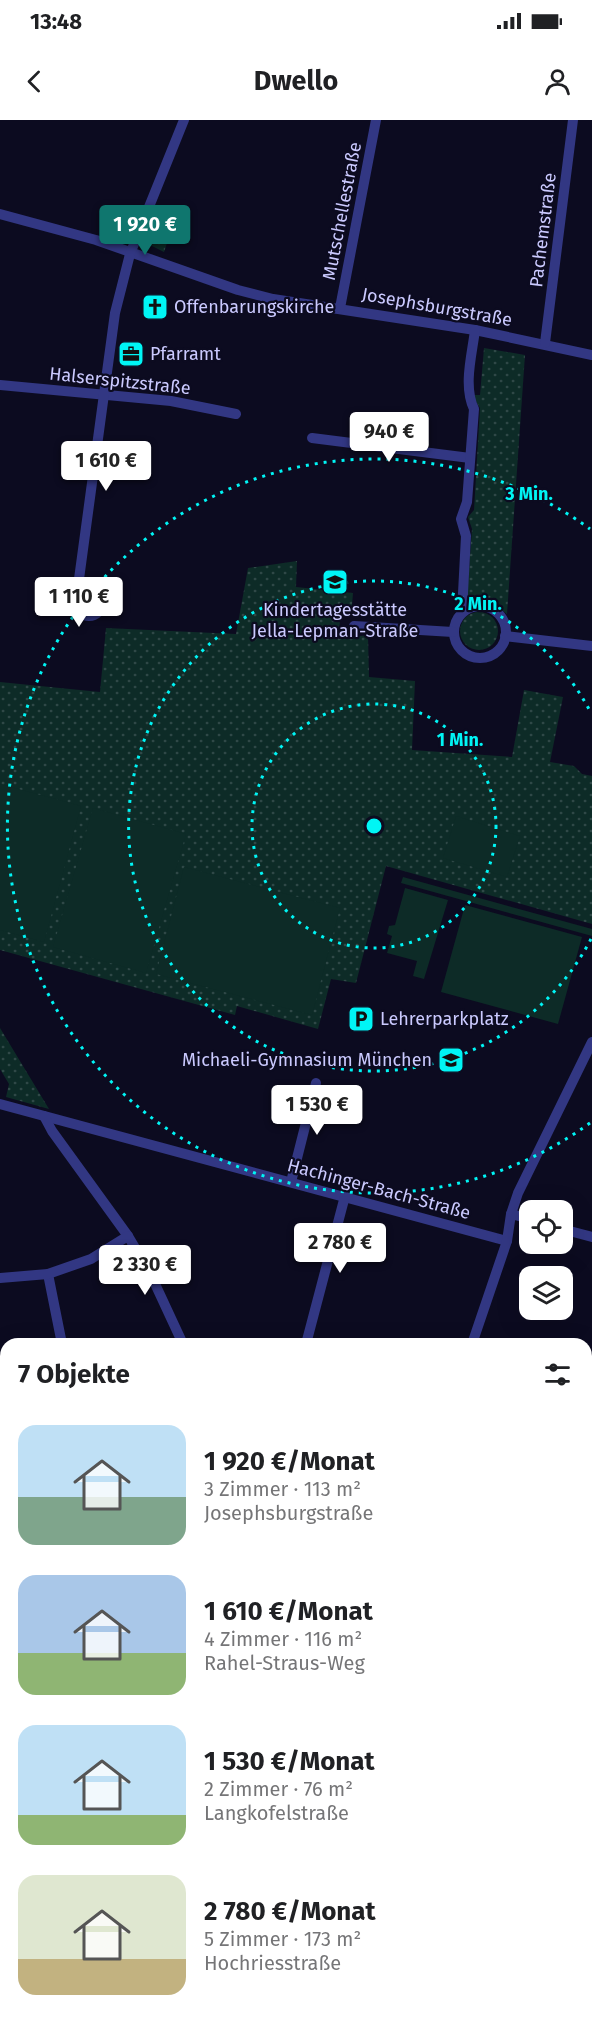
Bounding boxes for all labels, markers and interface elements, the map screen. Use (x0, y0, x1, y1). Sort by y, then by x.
text: 13:48 (30, 8, 82, 35)
icon: back (18, 65, 51, 98)
text: Dwello (254, 65, 338, 97)
icon: person (541, 65, 574, 98)
street label: Mutschellestraße (318, 140, 366, 282)
street label: Pachemstraße (525, 172, 561, 288)
pin: 1 920 € (90, 205, 200, 256)
text: 1 920 € (113, 212, 177, 236)
street label: Josephsburgstraße (360, 283, 514, 331)
church icon: Offenbarungskirche (140, 292, 170, 322)
place label: Offenbarungskirche (174, 296, 334, 318)
office icon: Pfarramt (116, 339, 146, 369)
place label: Pfarramt (150, 343, 221, 365)
street label: Halserspitzstraße (48, 363, 192, 399)
pin: 940 € (347, 412, 431, 463)
text: 940 € (364, 419, 414, 443)
pin: 1 610 € (51, 441, 161, 492)
text: 1 610 € (75, 448, 137, 472)
text: 3 Min. (504, 483, 553, 505)
school or university icon: Kindertagesstätte Jella-Lepman-Straße (320, 567, 350, 597)
pin: 1 110 € (24, 577, 134, 628)
text: 1 110 € (49, 584, 109, 608)
text: 2 Min. (454, 593, 502, 615)
place label: Kindertagesstätte Jella-Lepman-Straße (252, 599, 418, 642)
text: 1 Min. (437, 729, 483, 751)
centre of rings (364, 816, 384, 836)
parking icon: Lehrerparkplatz (346, 1004, 376, 1034)
place label: Lehrerparkplatz (380, 1008, 509, 1030)
school or university icon: Michaeli-Gymnasium München (436, 1045, 466, 1075)
place label: Michaeli-Gymnasium München (182, 1049, 432, 1071)
pin: 1 530 € (262, 1085, 372, 1136)
text: 1 530 € (285, 1092, 349, 1116)
street label: Hachinger-Bach-Straße (285, 1154, 473, 1224)
map controls (519, 1200, 573, 1320)
button: locate (519, 1200, 573, 1254)
pin: 2 780 € (285, 1223, 395, 1274)
text: 2 780 € (308, 1230, 372, 1254)
pin: 2 330 € (90, 1245, 200, 1296)
text: 2 330 € (113, 1252, 177, 1276)
button: layers (519, 1266, 573, 1320)
icon: filters (541, 1358, 574, 1391)
text: 7 Objekte (18, 1359, 130, 1390)
text: 1 920 €/Monat (204, 1446, 375, 1477)
icon: home (66, 1449, 138, 1521)
text: 3 Zimmer · 113 m² (204, 1477, 361, 1501)
text: Josephsburgstraße (204, 1501, 373, 1525)
text: 1 610 €/Monat (204, 1596, 373, 1627)
icon: home (66, 1599, 138, 1671)
text: 4 Zimmer · 116 m² (204, 1627, 362, 1651)
text: Rahel-Straus-Weg (204, 1651, 365, 1675)
text: 1 530 €/Monat (204, 1746, 375, 1777)
icon: home (66, 1749, 138, 1821)
text: 2 Zimmer · 76 m² (204, 1777, 353, 1801)
text: Langkofelstraße (204, 1801, 349, 1825)
text: 2 780 €/Monat (204, 1896, 376, 1927)
icon: home (66, 1899, 138, 1971)
text: 5 Zimmer · 173 m² (204, 1927, 361, 1951)
text: Hochriesstraße (204, 1951, 341, 1975)

